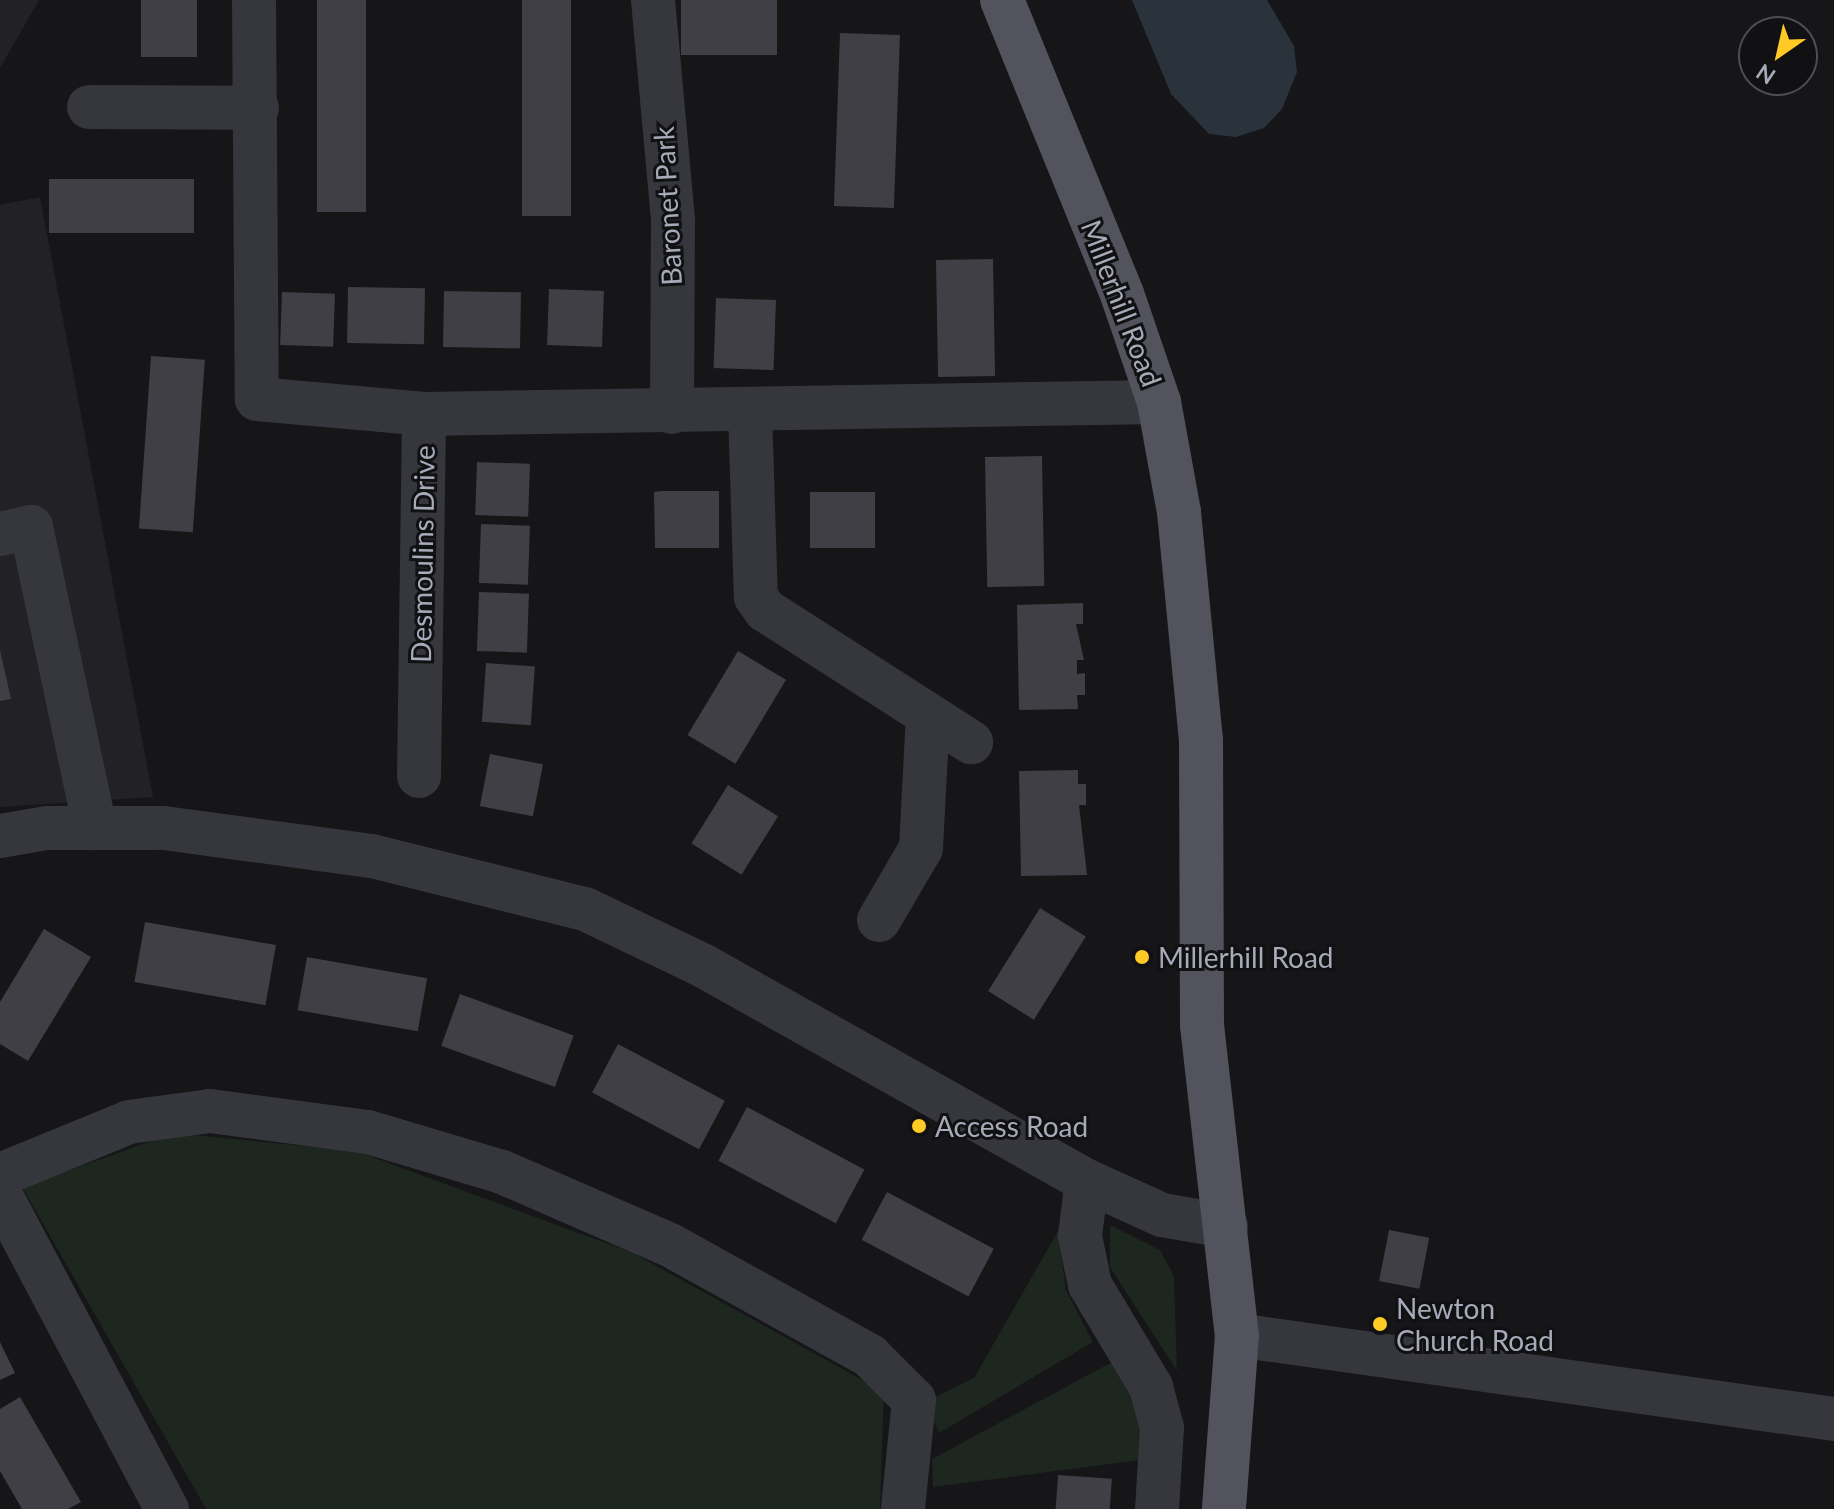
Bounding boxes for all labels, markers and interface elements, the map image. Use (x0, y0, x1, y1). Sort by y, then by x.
north arrow (1738, 16, 1818, 96)
text: N (1751, 59, 1780, 91)
street label: Baronet Park (646, 125, 688, 287)
street label: Millerhill Road (1075, 215, 1169, 391)
street label: Desmoulins Drive (403, 445, 441, 663)
place label: Millerhill Road (1158, 940, 1334, 974)
marker: Millerhill Road (1133, 948, 1151, 966)
place label: Access Road (935, 1109, 1088, 1143)
marker: Access Road (910, 1117, 928, 1135)
place label: Newton Church Road (1396, 1291, 1554, 1357)
marker: Newton Church Road (1371, 1315, 1389, 1333)

